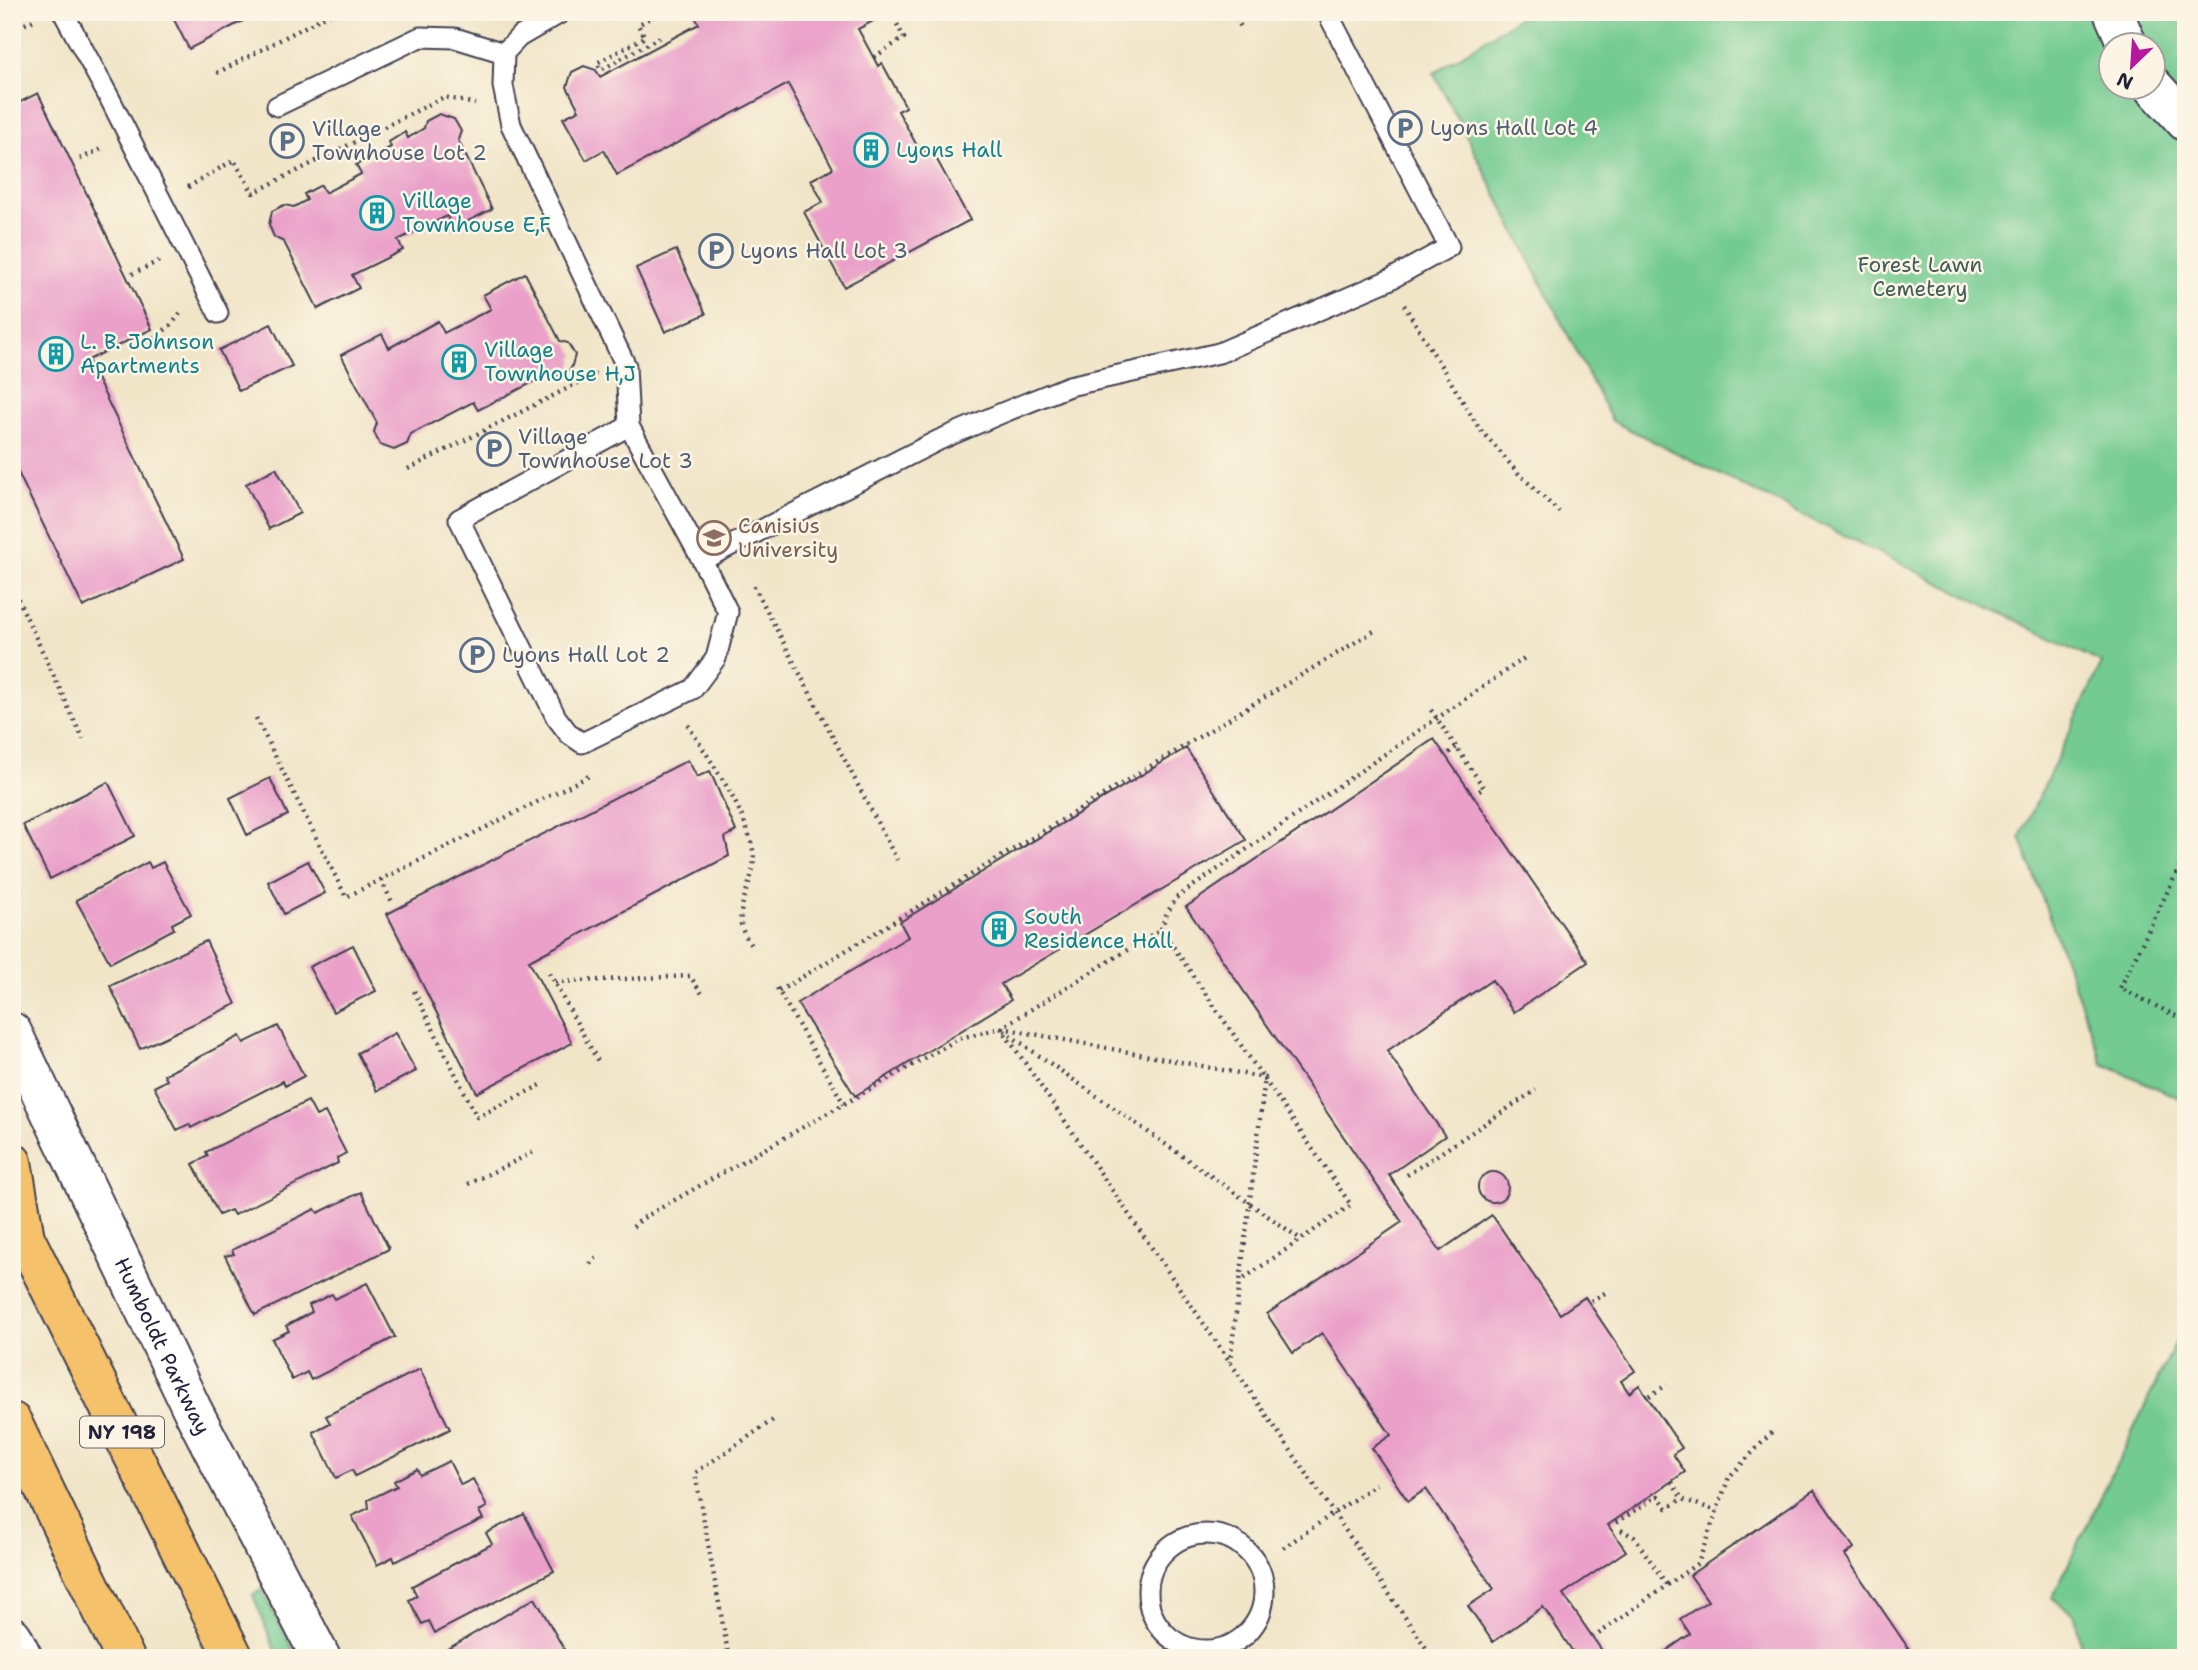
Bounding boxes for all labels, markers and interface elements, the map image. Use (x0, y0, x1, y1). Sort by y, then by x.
north arrow (2096, 32, 2166, 102)
text: N (2113, 66, 2137, 95)
parking icon: Lyons Hall Lot 4 (1386, 109, 1424, 147)
place label: Lyons Hall Lot 4 (1430, 114, 1598, 142)
place label: Village Townhouse Lot 2 (312, 115, 487, 167)
parking icon: Village Townhouse Lot 2 (268, 122, 306, 160)
building icon: Lyons Hall (852, 131, 890, 169)
place label: Lyons Hall (896, 136, 1003, 164)
place label: Village Townhouse E,F (402, 187, 551, 239)
building icon: Village Townhouse E,F (358, 194, 396, 232)
parking icon: Lyons Hall Lot 3 (697, 232, 735, 270)
place label: Lyons Hall Lot 3 (740, 237, 908, 265)
park label: Forest Lawn Cemetery (1858, 251, 1983, 303)
place label: L. B. Johnson Apartments (80, 328, 214, 380)
building icon: L. B. Johnson Apartments (37, 335, 75, 373)
place label: Village Townhouse H,J (484, 336, 636, 388)
building icon: Village Townhouse H,J (440, 343, 478, 381)
place label: Village Townhouse Lot 3 (518, 423, 693, 475)
parking icon: Village Townhouse Lot 3 (475, 430, 513, 468)
place label: Canisius University (738, 512, 838, 564)
school or university icon: Canisius University (695, 519, 733, 557)
parking icon: Lyons Hall Lot 2 (458, 636, 496, 674)
place label: Lyons Hall Lot 2 (502, 641, 670, 669)
place label: South Residence Hall (1024, 903, 1173, 955)
building icon: South Residence Hall (980, 910, 1018, 948)
street label: Humboldt Parkway (108, 1253, 217, 1439)
road number: NY 198 (80, 1416, 164, 1448)

